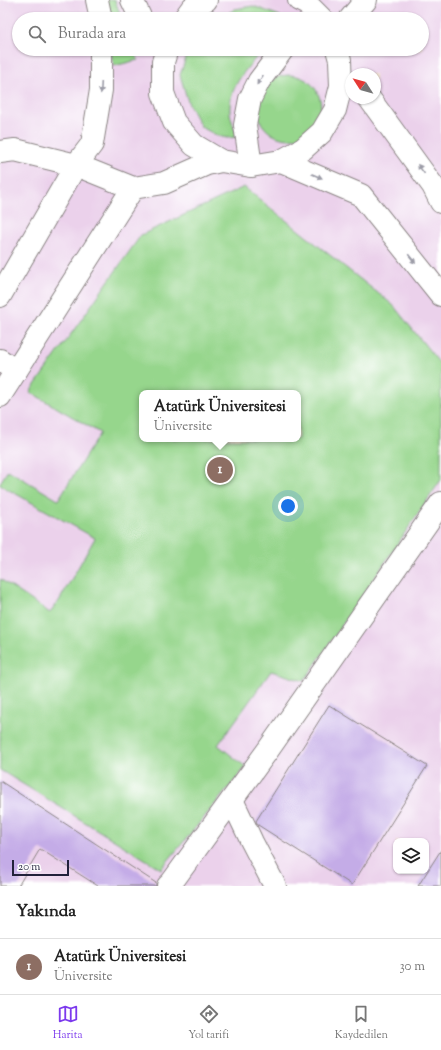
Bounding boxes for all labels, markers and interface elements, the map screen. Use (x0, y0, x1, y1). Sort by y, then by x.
search box (12, 12, 429, 56)
icon: search (26, 23, 48, 45)
text: Burada ara (58, 24, 126, 45)
north arrow (345, 68, 381, 104)
one-way arrow (256, 75, 264, 86)
one-way arrow (98, 82, 104, 95)
one-way arrow (416, 163, 425, 174)
one-way arrow (311, 174, 323, 180)
one-way arrow (408, 253, 417, 264)
popup (139, 390, 301, 442)
text: Atatürk Üniversitesi (154, 397, 286, 418)
text: Üniversite (154, 418, 212, 436)
pin: 1 (207, 455, 233, 485)
your location (278, 496, 298, 516)
map controls (393, 838, 429, 874)
button: layers (393, 838, 429, 874)
scale bar (12, 858, 69, 877)
text: 20 m (18, 859, 40, 875)
text: Yakında (16, 900, 76, 924)
text: Atatürk Üniversitesi (54, 947, 186, 968)
text: 1 (27, 958, 31, 976)
text: 30 m (399, 958, 425, 976)
text: Üniversite (54, 968, 113, 986)
tab: Harita (53, 1003, 82, 1043)
tab: Yol tarifi (188, 1003, 229, 1043)
tab: Kaydedilen (335, 1003, 388, 1043)

